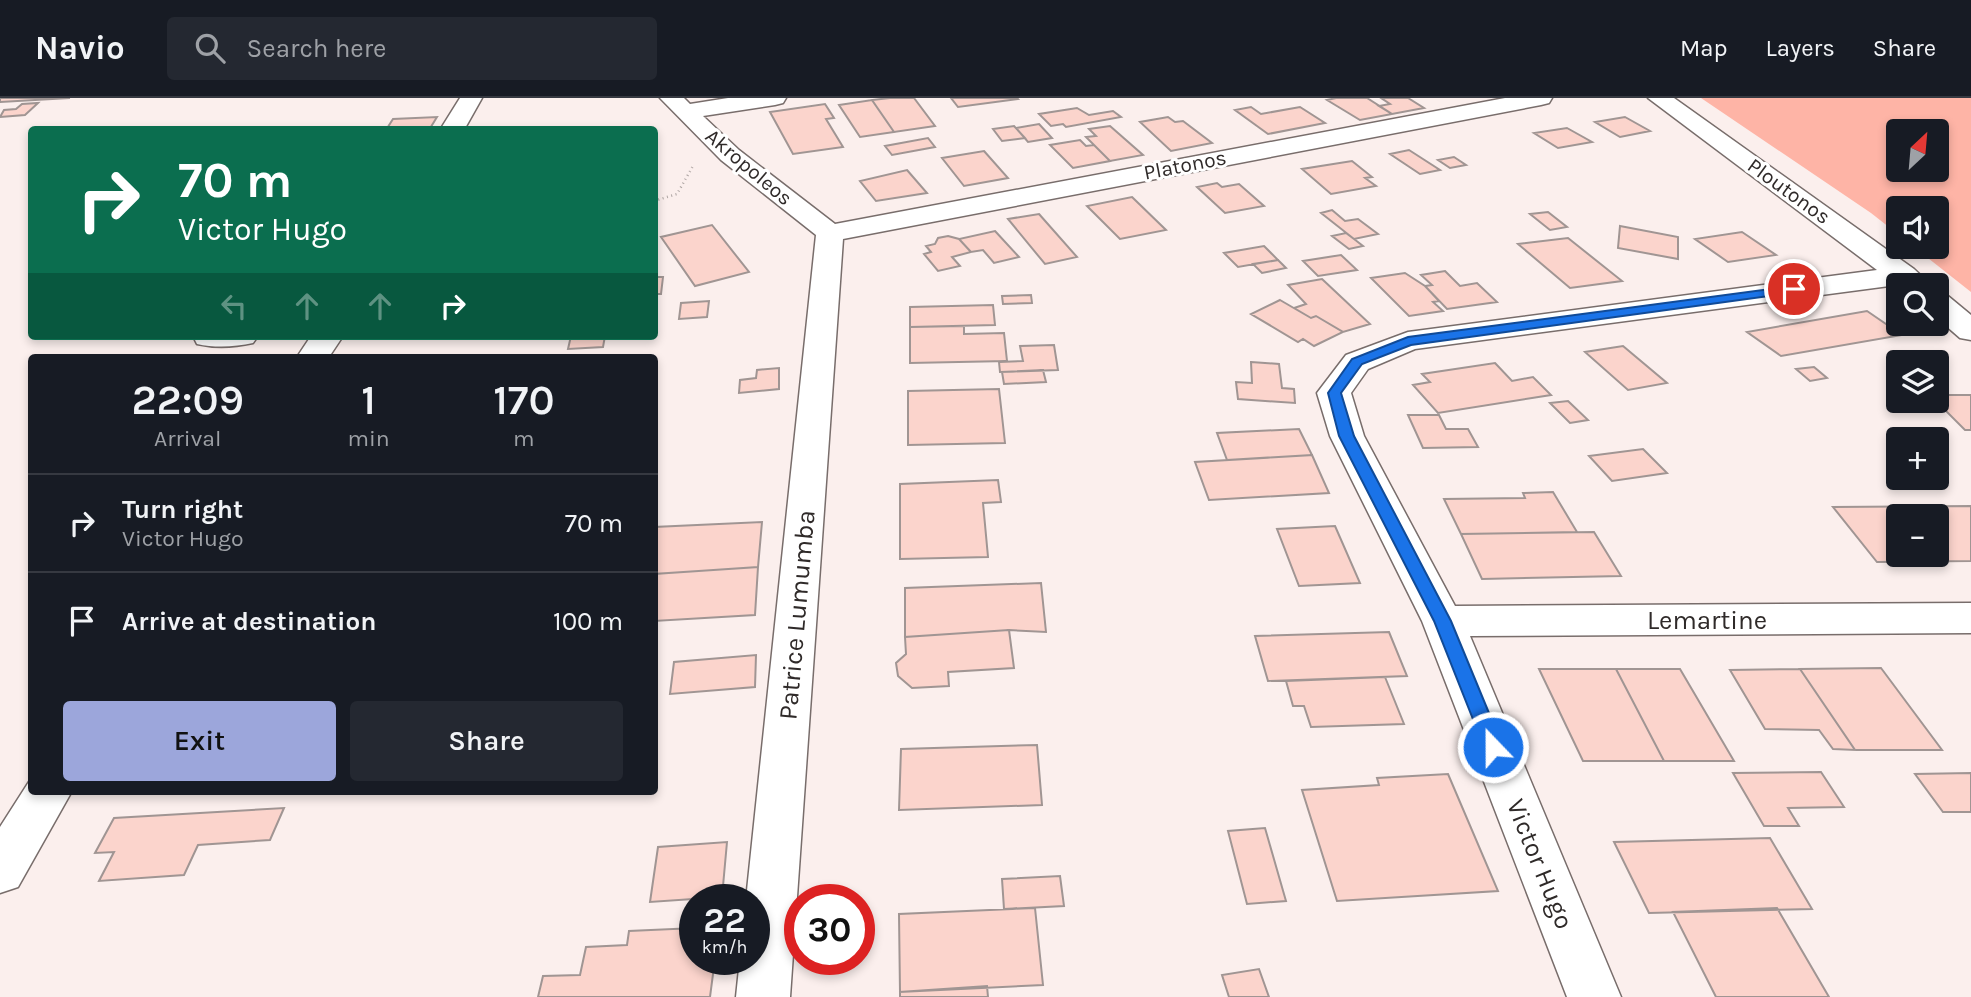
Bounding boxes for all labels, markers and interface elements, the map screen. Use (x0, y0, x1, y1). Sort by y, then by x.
search box (167, 17, 657, 80)
text: Navio (35, 29, 125, 67)
icon: search (191, 29, 229, 67)
text: Search here (247, 33, 386, 64)
text: Map (1680, 34, 1728, 62)
text: Layers (1766, 34, 1835, 62)
text: Share (1873, 34, 1936, 62)
north arrow (1886, 119, 1950, 182)
map controls (1886, 119, 1949, 567)
street label: Akropoleos (701, 124, 797, 210)
street label: Platonos (1142, 145, 1228, 185)
text: 70 m (178, 152, 292, 209)
street label: Ploutonos (1743, 153, 1835, 229)
icon: right (63, 154, 154, 245)
button: sound (1886, 196, 1949, 259)
text: Victor Hugo (178, 211, 347, 248)
pin (1764, 259, 1824, 319)
icon: arrive (1775, 270, 1813, 308)
button: search (1886, 273, 1949, 336)
icon: left (215, 287, 253, 325)
icon: ahead (288, 287, 326, 325)
icon: ahead (361, 287, 399, 325)
icon: right (434, 287, 472, 325)
button: layers (1886, 350, 1949, 413)
text: 22:09 (131, 375, 244, 425)
text: 1 (361, 375, 376, 425)
text: 170 (493, 375, 555, 425)
text: Arrival (154, 425, 221, 452)
text: min (347, 425, 390, 452)
text: m (513, 425, 535, 452)
button: + (1886, 427, 1949, 490)
text: Turn right (122, 494, 243, 525)
icon: right (63, 504, 101, 542)
button: − (1886, 504, 1949, 567)
text: 70 m (565, 508, 623, 539)
street label: Patrice Lumumba (772, 509, 822, 721)
text: Victor Hugo (122, 525, 244, 552)
icon: arrive (63, 602, 101, 640)
street label: Lemartine (1647, 605, 1767, 636)
text: Arrive at destination (122, 606, 376, 637)
text: 100 m (553, 606, 623, 637)
button: Exit (63, 701, 336, 781)
button: Share (350, 701, 623, 781)
position arrow (1456, 710, 1530, 784)
street label: Victor Hugo (1500, 795, 1580, 933)
speed limit sign: 30 (784, 884, 875, 975)
text: 22 (703, 900, 746, 941)
text: km/h (702, 936, 747, 958)

